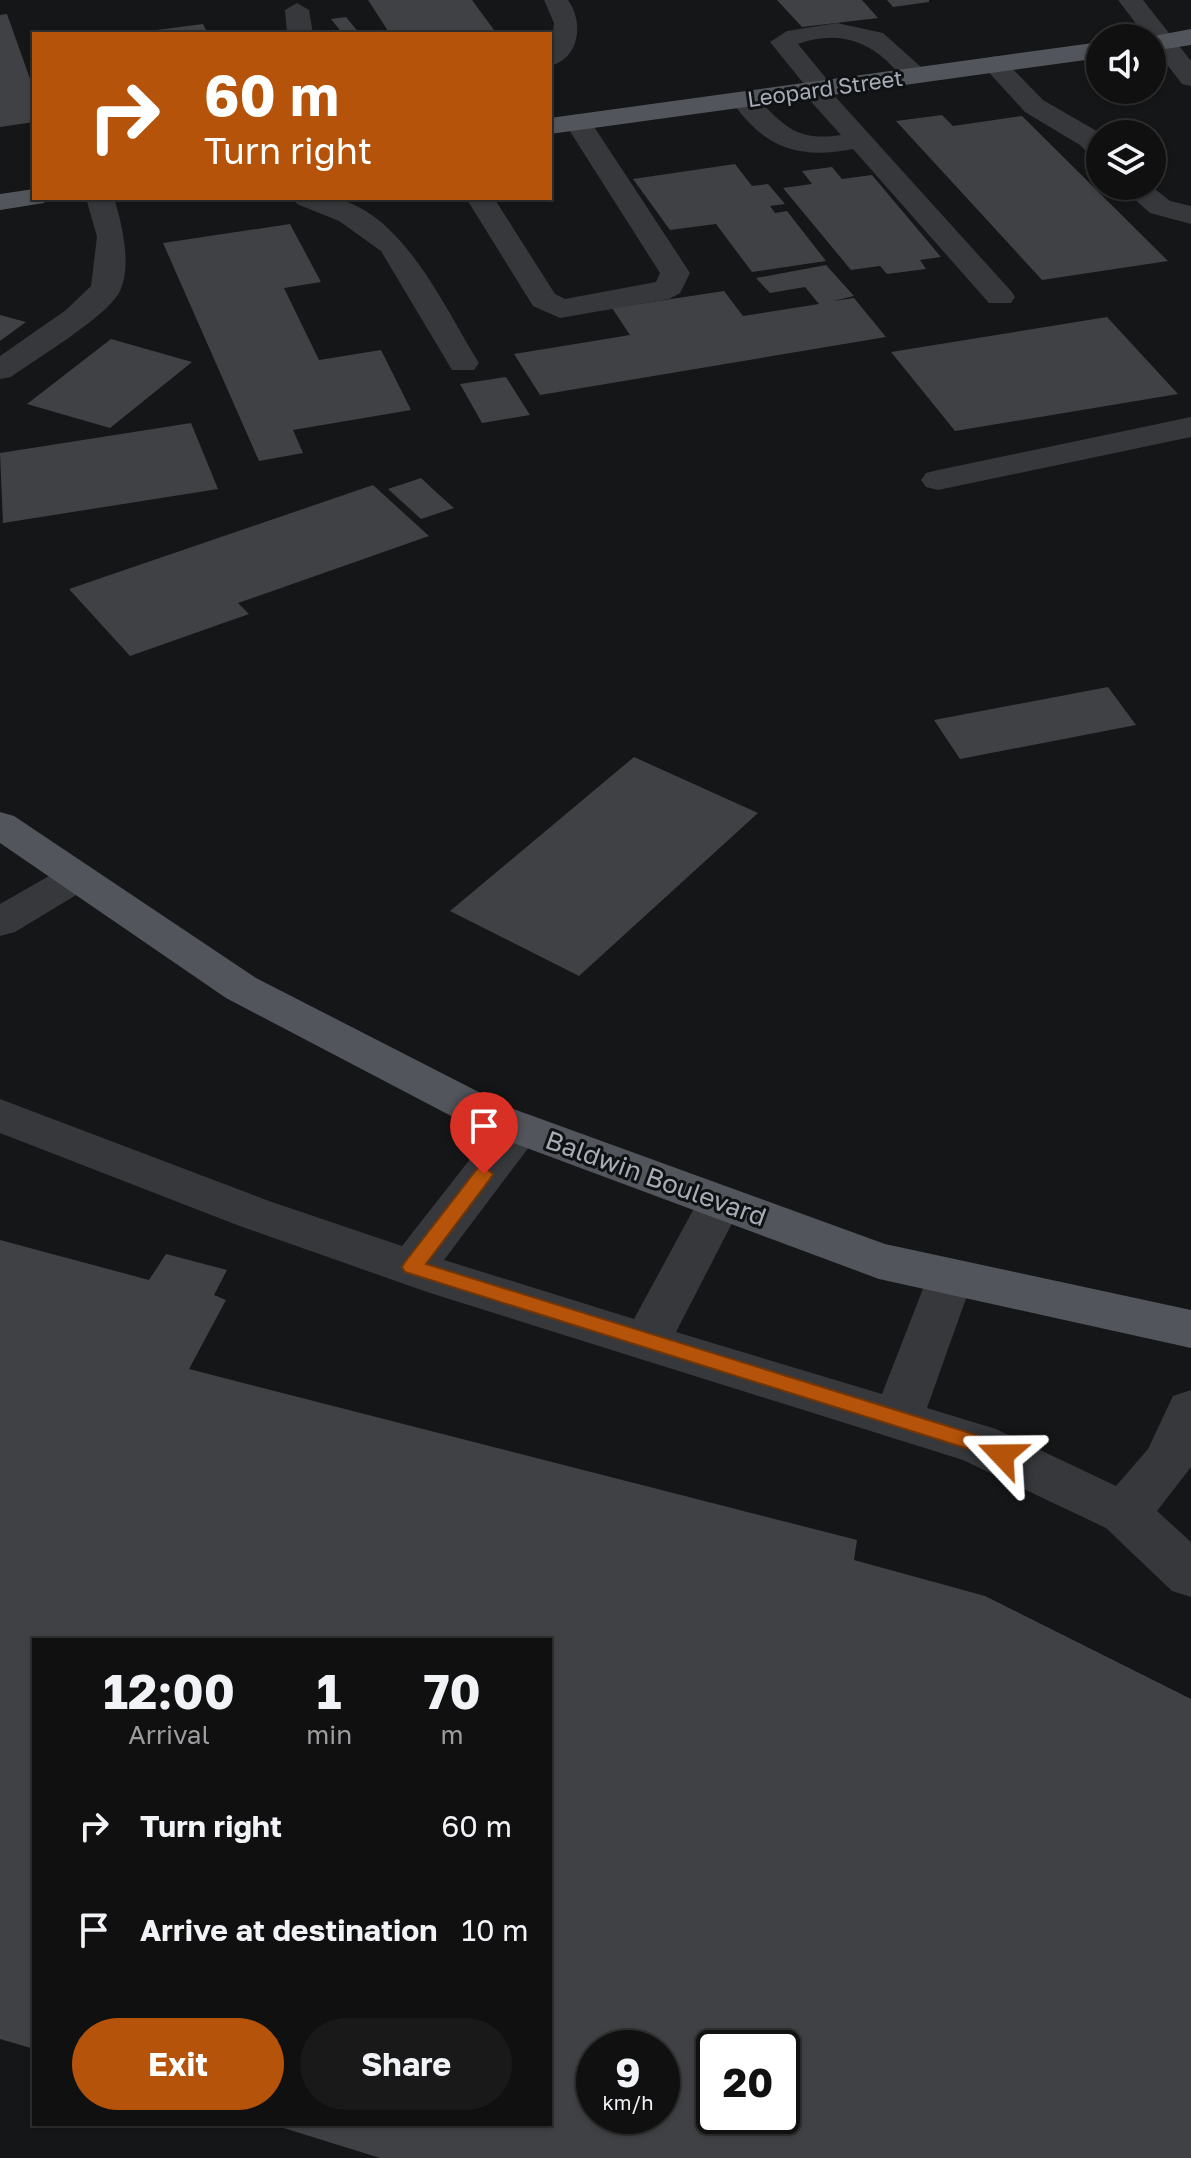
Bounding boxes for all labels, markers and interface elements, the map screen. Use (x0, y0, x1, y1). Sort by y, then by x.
map controls (1086, 24, 1166, 200)
button: sound (1086, 24, 1166, 104)
text: 60 m (204, 61, 339, 128)
icon: right (72, 64, 176, 168)
street label: Leopard Street (746, 64, 904, 112)
button: layers (1086, 120, 1166, 200)
text: Turn right (204, 129, 372, 172)
pin (450, 1092, 518, 1174)
icon: arrive (462, 1104, 506, 1148)
street label: Baldwin Boulevard (542, 1124, 770, 1232)
position arrow (960, 1413, 1044, 1497)
text: 12:00 (103, 1662, 235, 1720)
text: 1 (317, 1662, 342, 1720)
text: 70 (423, 1662, 481, 1720)
text: Arrival (128, 1719, 210, 1750)
text: min (306, 1719, 352, 1750)
text: m (441, 1719, 464, 1750)
icon: right (72, 1804, 116, 1848)
text: Turn right (140, 1808, 282, 1844)
text: 60 m (441, 1808, 512, 1844)
icon: arrive (72, 1908, 116, 1952)
text: Arrive at destination (140, 1912, 437, 1948)
text: 10 m (461, 1912, 529, 1948)
button: Exit (72, 2018, 284, 2110)
button: Share (300, 2018, 512, 2110)
speed limit sign: 20 (696, 2030, 800, 2134)
text: 9 (615, 2048, 641, 2096)
text: km/h (603, 2090, 653, 2114)

